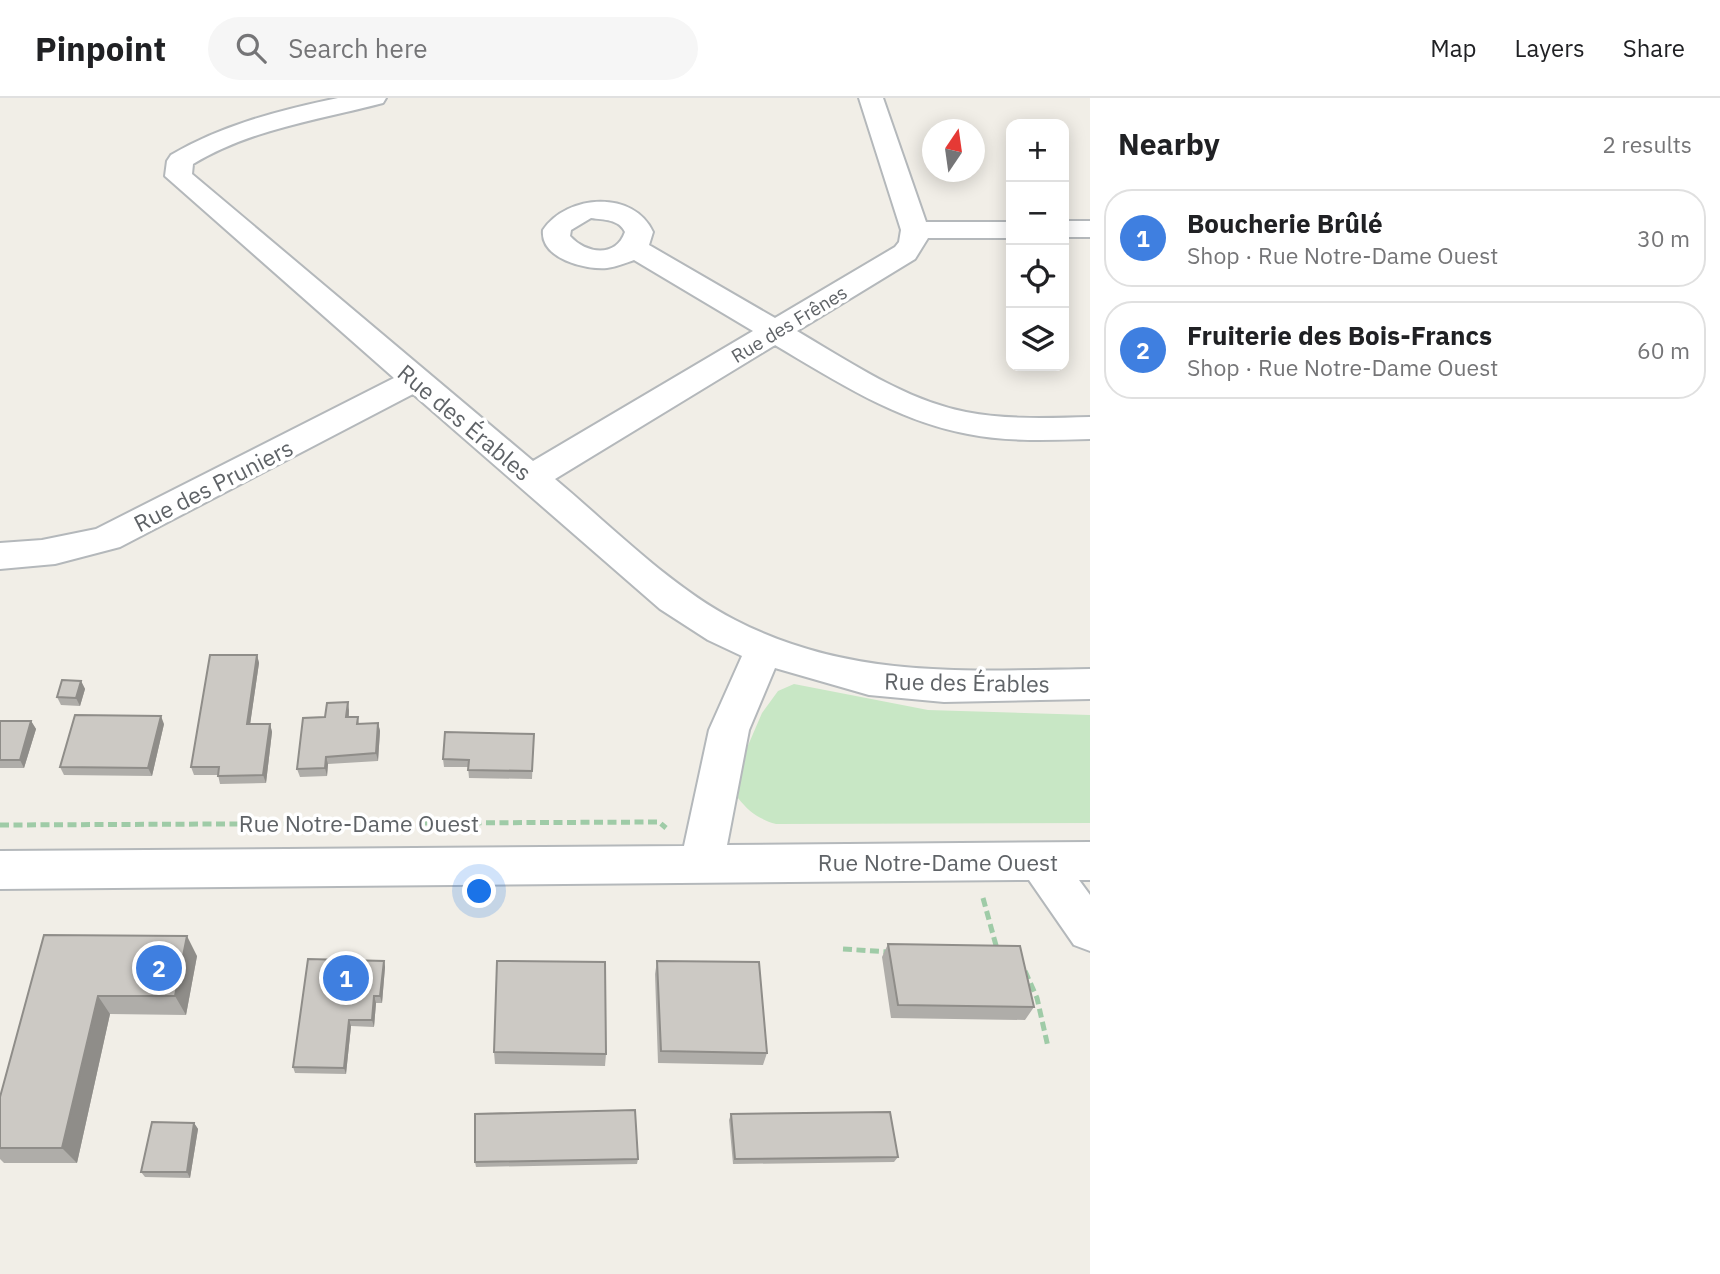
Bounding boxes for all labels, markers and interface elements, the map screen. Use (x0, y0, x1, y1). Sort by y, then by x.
search box (208, 17, 698, 80)
text: Pinpoint (35, 27, 166, 70)
icon: search (232, 29, 270, 67)
text: Search here (288, 31, 428, 65)
text: Map (1430, 32, 1477, 64)
text: Layers (1515, 32, 1585, 64)
text: Share (1623, 32, 1685, 64)
north arrow (922, 119, 985, 182)
map controls (1006, 119, 1069, 371)
button: + (1006, 119, 1069, 182)
text: Nearby (1118, 124, 1220, 163)
text: 2 results (1602, 129, 1692, 159)
button: − (1006, 182, 1069, 245)
text: Boucherie Brûlé (1187, 206, 1383, 240)
text: 1 (1136, 223, 1150, 253)
text: 30 m (1637, 223, 1690, 253)
text: Shop · Rue Notre-Dame Ouest (1187, 240, 1498, 270)
button: locate (1006, 245, 1069, 308)
street label: Rue des Frênes (727, 280, 851, 368)
button: layers (1006, 308, 1069, 371)
text: Fruiterie des Bois-Francs (1187, 318, 1492, 352)
text: 2 (1136, 335, 1150, 365)
text: 60 m (1637, 335, 1690, 365)
text: Shop · Rue Notre-Dame Ouest (1187, 352, 1498, 382)
street label: Rue des Érables (392, 357, 538, 487)
street label: Rue des Pruniers (128, 432, 298, 538)
street label: Rue des Érables (884, 666, 1050, 698)
street label: Rue Notre-Dame Ouest (239, 808, 479, 838)
street label: Rue Notre-Dame Ouest (818, 847, 1058, 877)
your location (462, 874, 496, 908)
pin: 2 (136, 942, 182, 994)
pin: 1 (323, 952, 369, 1004)

